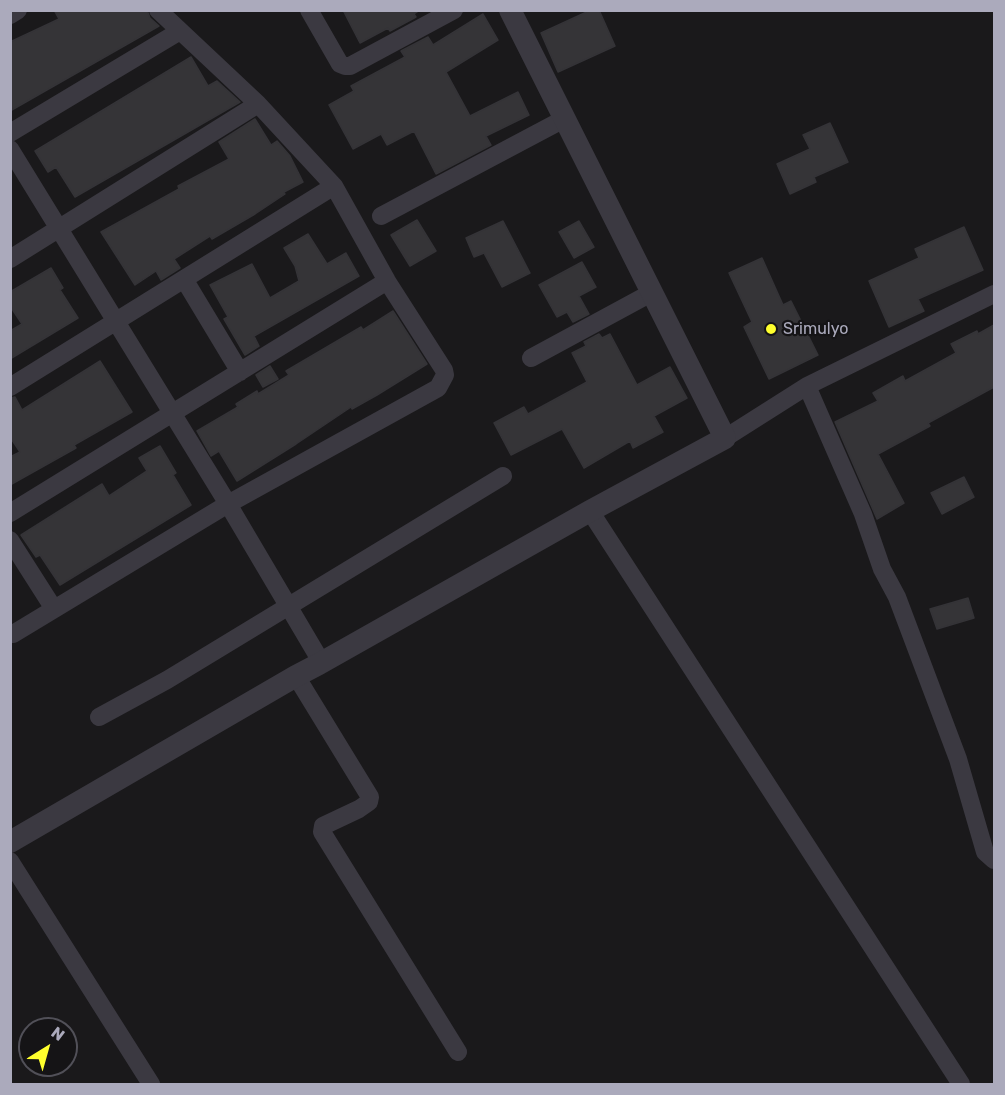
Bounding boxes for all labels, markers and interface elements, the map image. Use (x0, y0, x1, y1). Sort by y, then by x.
place label: Srimulyo (783, 319, 848, 339)
marker: Srimulyo (764, 322, 778, 336)
north arrow (18, 1017, 78, 1077)
text: N (48, 1023, 68, 1045)

